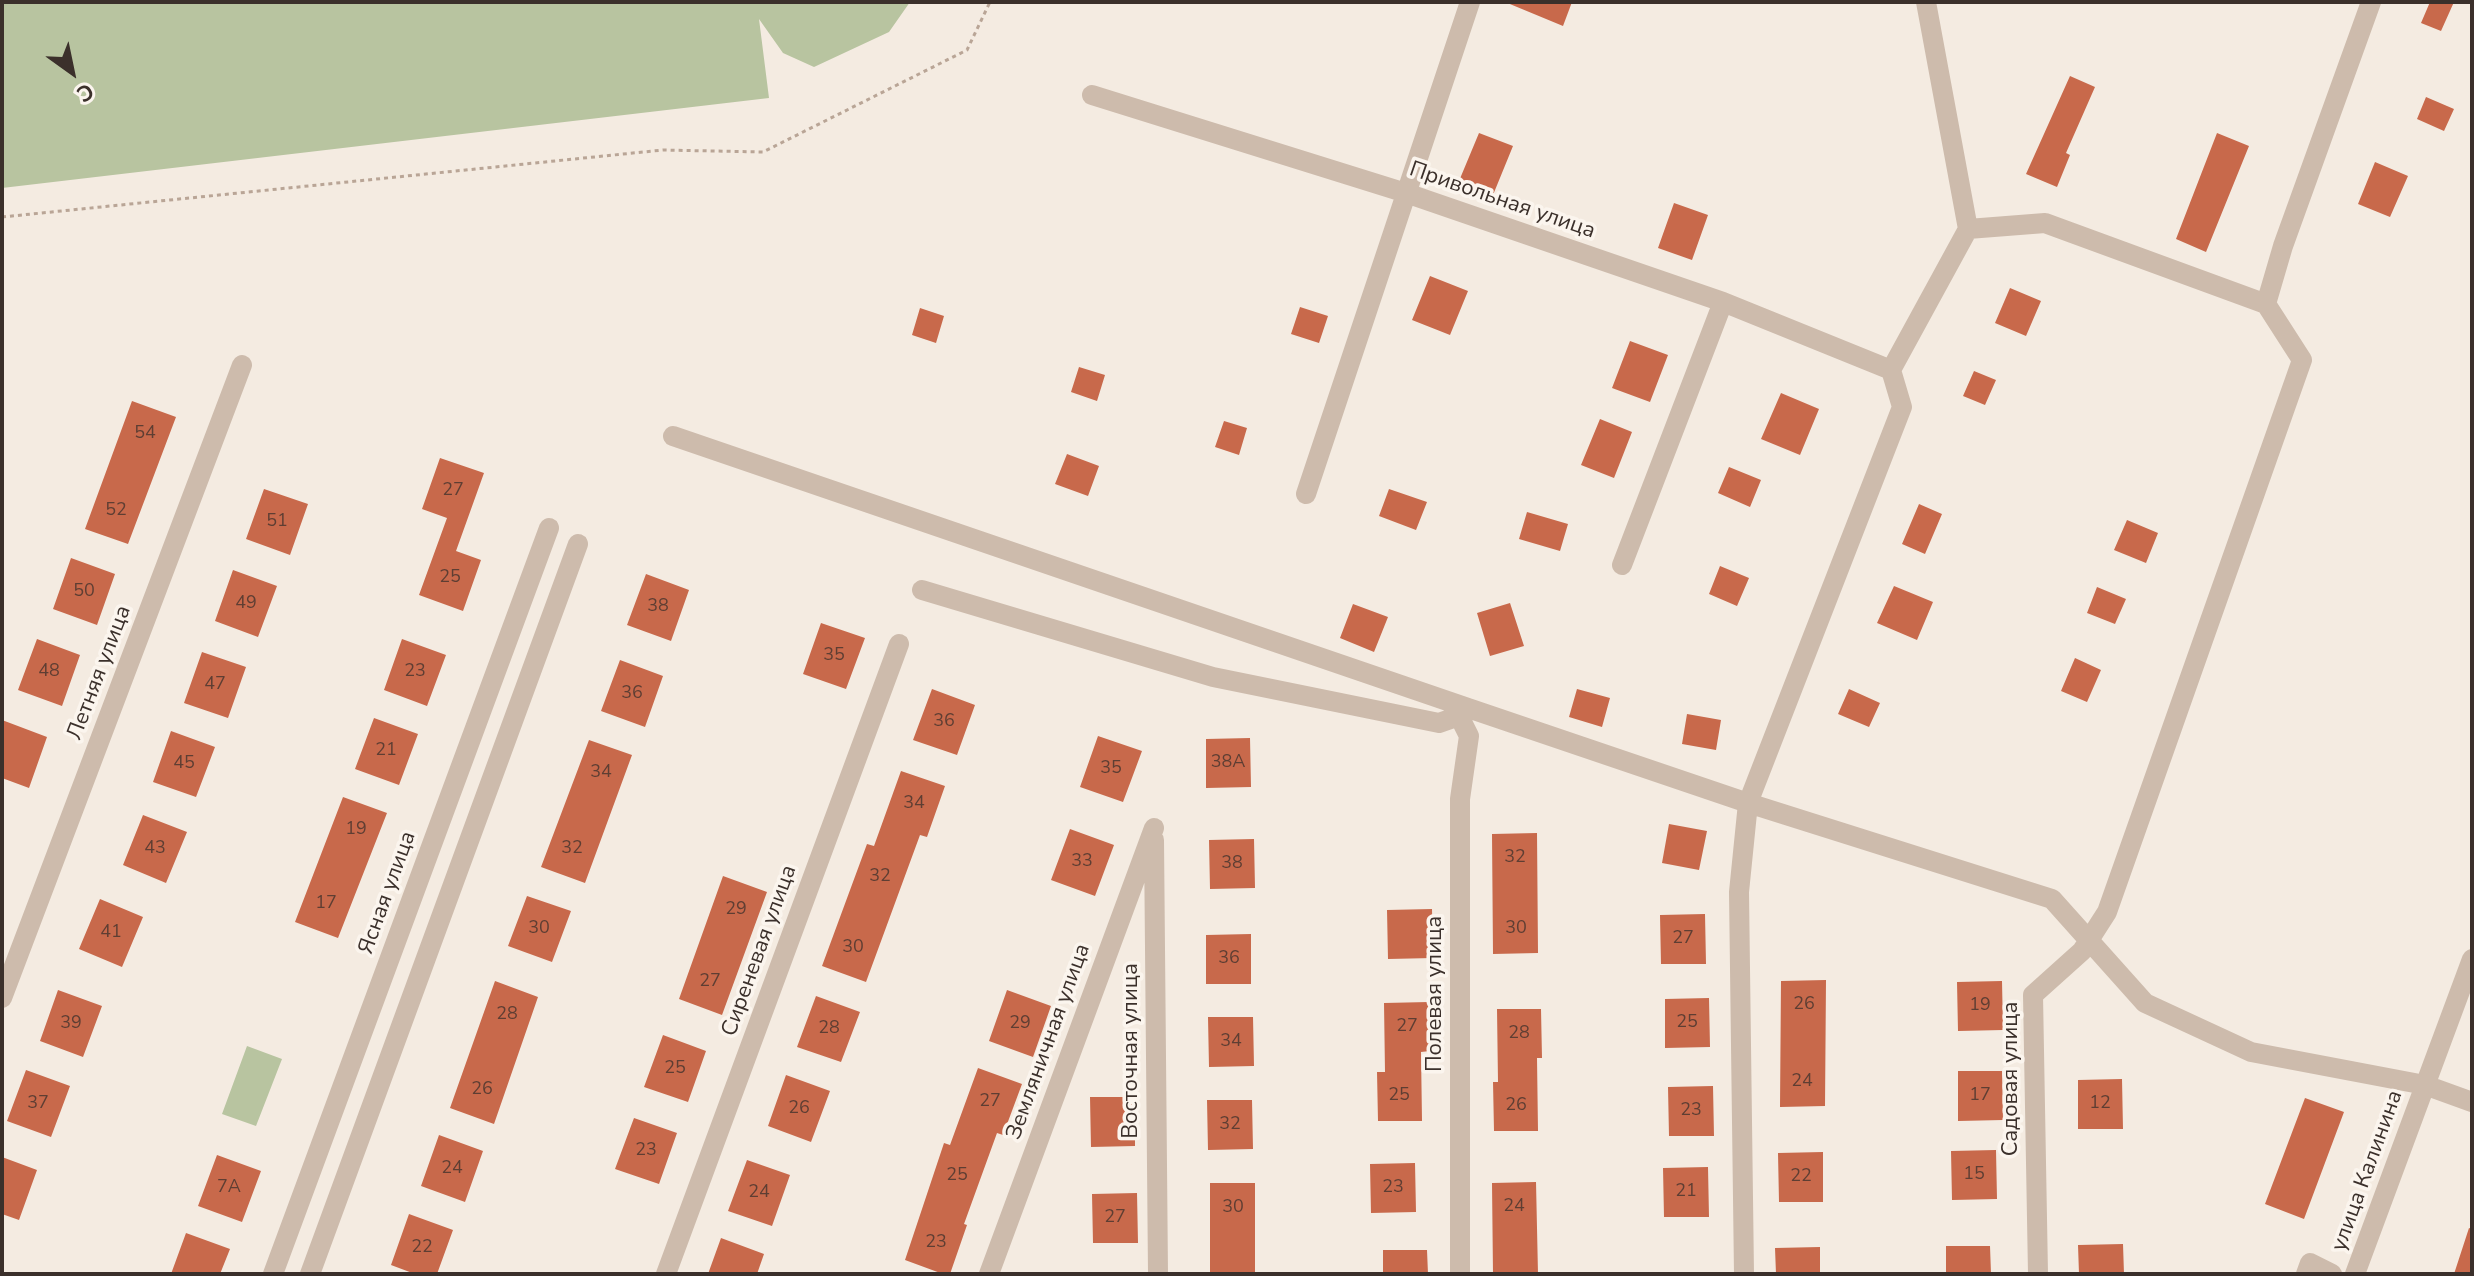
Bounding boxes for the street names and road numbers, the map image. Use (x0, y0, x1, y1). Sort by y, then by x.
street label: Привольная улица (1406, 157, 1598, 245)
street label: Летняя улица (62, 602, 138, 744)
street label: Ясная улица (354, 828, 422, 958)
street label: Сиреневая улица (717, 862, 803, 1040)
street label: Полевая улица (1423, 916, 1449, 1072)
street label: Земляничная улица (1001, 940, 1097, 1144)
street label: Восточная улица (1119, 963, 1145, 1139)
street label: Садовая улица (1999, 1002, 2025, 1156)
street label: улица Калинина (2327, 1087, 2409, 1255)

